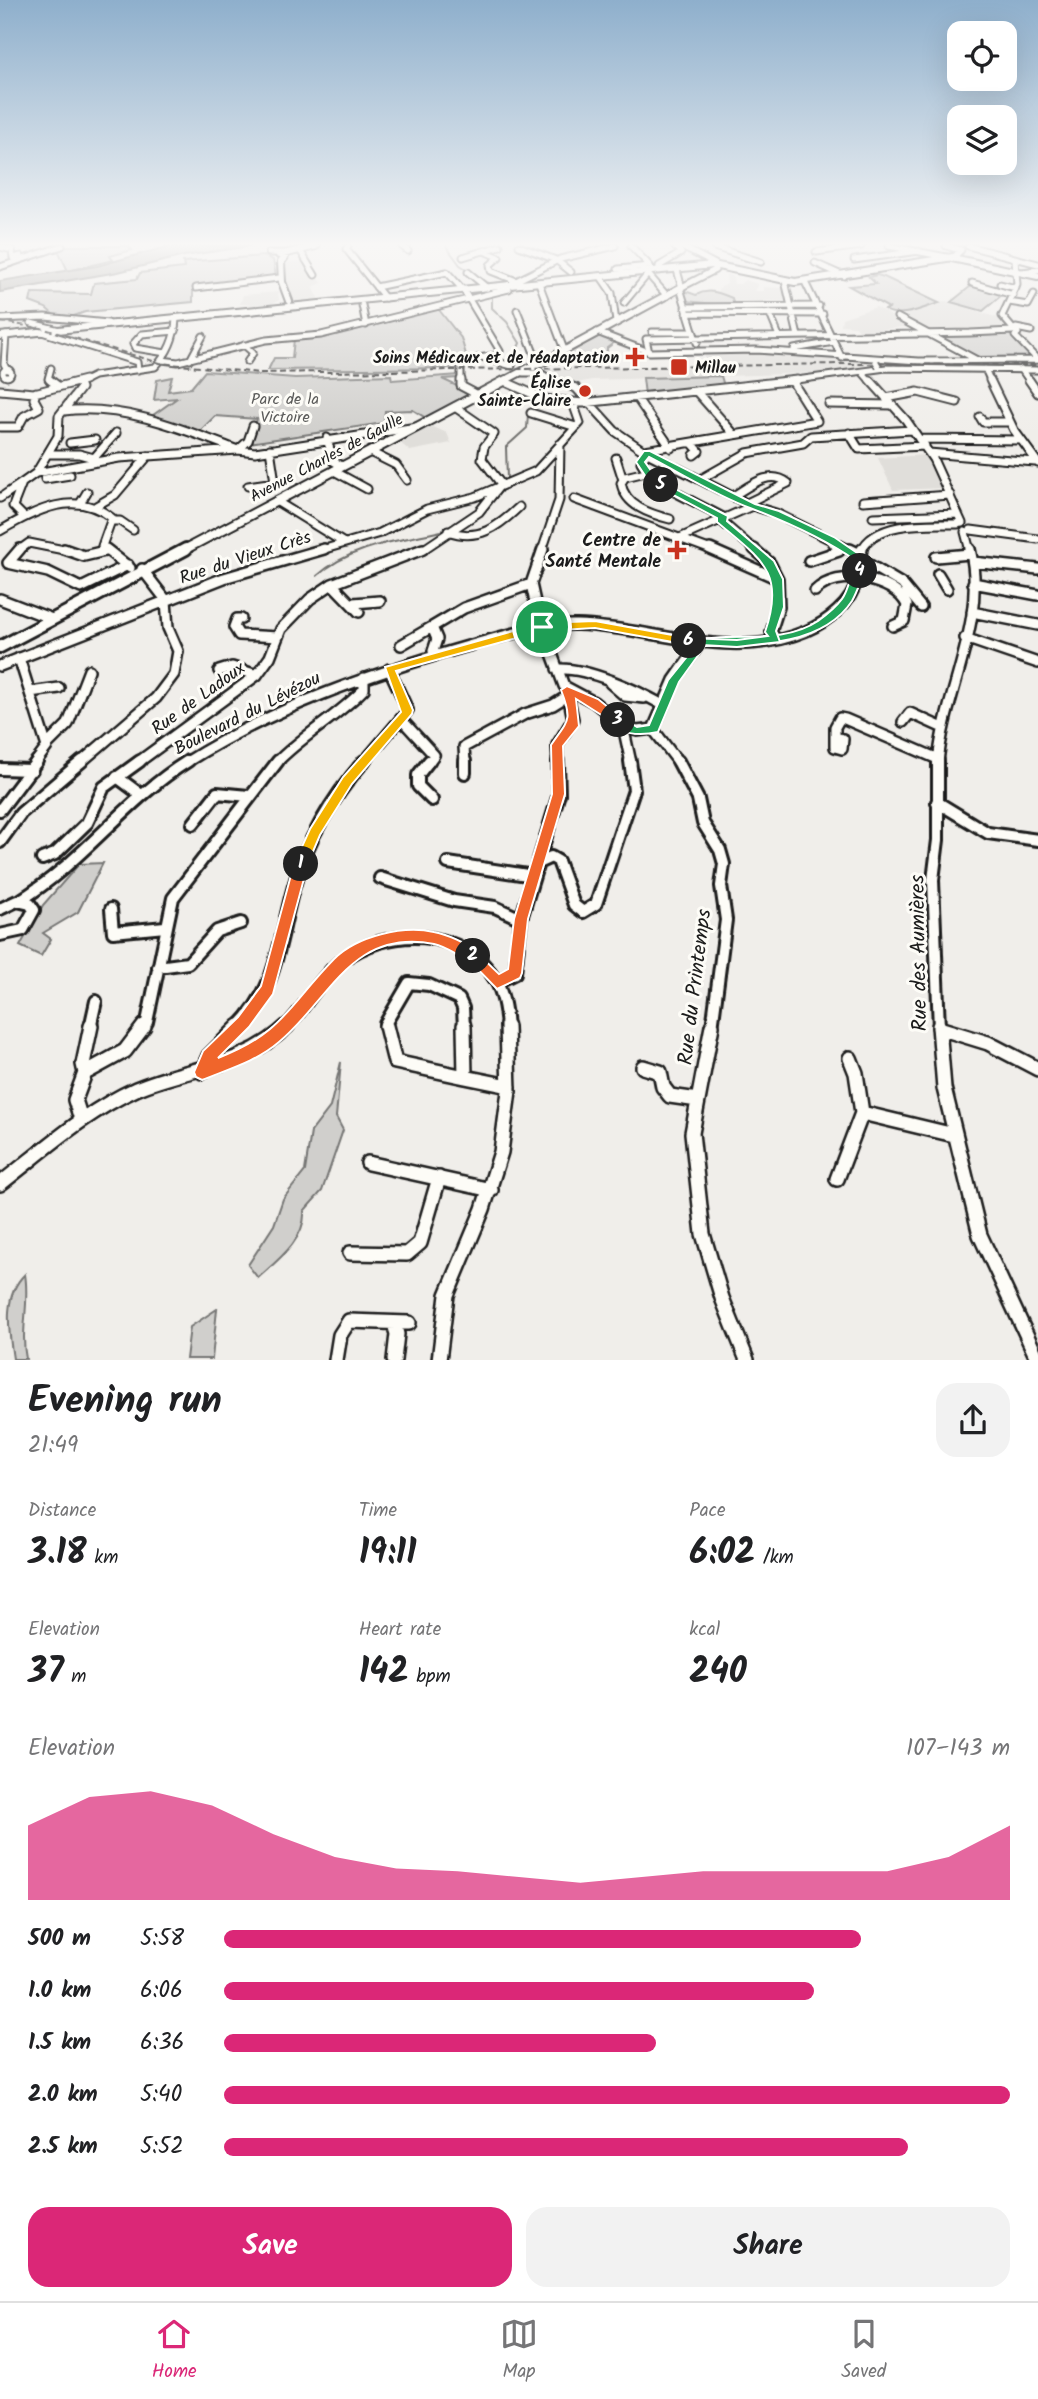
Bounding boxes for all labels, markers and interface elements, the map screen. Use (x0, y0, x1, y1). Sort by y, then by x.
map controls (947, 21, 1017, 175)
button: locate (947, 21, 1017, 91)
button: layers (947, 105, 1017, 175)
place label: Soins Médicaux et de réadaptation (373, 346, 619, 371)
marker: Soins Médicaux et de réadaptation (625, 347, 645, 367)
place label: Millau (695, 356, 736, 381)
marker: Millau (669, 357, 689, 377)
place label: Église Sainte-Claire (477, 371, 571, 414)
marker: Église Sainte-Claire (577, 383, 593, 399)
park label: Parc de la Victoire (251, 387, 319, 430)
street label: Avenue Charles de Gaulle (246, 407, 408, 509)
pin: 5 (644, 468, 678, 503)
text: 5 (656, 469, 665, 499)
street label: Rue du Vieux Crès (176, 523, 315, 593)
place label: Centre de Santé Mentale (545, 527, 661, 577)
marker: Centre de Santé Mentale (667, 540, 687, 560)
pin: 4 (842, 554, 878, 588)
text: 4 (854, 555, 865, 585)
pin (512, 597, 572, 657)
icon: arrive (523, 608, 561, 646)
pin: 6 (672, 624, 706, 658)
text: 6 (683, 625, 694, 655)
street label: Rue de Ladoux (146, 655, 252, 743)
street label: Boulevard du Lévézou (169, 665, 327, 764)
pin: 3 (600, 702, 636, 738)
text: 3 (612, 704, 623, 734)
pin: 1 (284, 846, 318, 882)
text: 1 (298, 848, 303, 878)
street label: Rue des Aumières (902, 874, 937, 1032)
street label: Rue du Printemps (670, 907, 721, 1067)
pin: 2 (456, 939, 490, 974)
text: 2 (467, 940, 478, 970)
text: Evening run (28, 1372, 222, 1432)
button: share (936, 1383, 1010, 1457)
text: 21:49 (28, 1428, 78, 1464)
text: Distance (28, 1496, 96, 1526)
text: Time (359, 1496, 397, 1526)
text: Pace (689, 1496, 726, 1526)
text: 3.18 (28, 1526, 87, 1582)
text: 19:11 (359, 1526, 417, 1582)
text: 6:02 (689, 1526, 755, 1582)
text: km (87, 1543, 118, 1573)
text: /km (755, 1543, 794, 1573)
text: Elevation (28, 1615, 100, 1645)
text: Heart rate (359, 1615, 441, 1645)
text: kcal (689, 1615, 720, 1645)
text: 37 (28, 1645, 64, 1701)
text: 142 (359, 1645, 409, 1701)
text: 240 (689, 1645, 747, 1701)
text: m (64, 1662, 86, 1692)
text: bpm (409, 1662, 451, 1692)
text: Elevation (28, 1731, 115, 1767)
text: 107–143 m (906, 1731, 1010, 1767)
text: 500 m (28, 1921, 91, 1957)
text: 5:58 (140, 1921, 184, 1957)
text: 1.0 km (28, 1973, 91, 2009)
text: 6:06 (140, 1973, 183, 2009)
text: 1.5 km (28, 2025, 91, 2061)
text: 6:36 (140, 2025, 184, 2061)
text: 2.0 km (28, 2077, 98, 2113)
text: 5:40 (140, 2077, 182, 2113)
text: 2.5 km (28, 2129, 98, 2165)
text: 5:52 (140, 2129, 184, 2165)
button: Save (28, 2207, 512, 2287)
button: Share (526, 2207, 1010, 2287)
tab: Home (152, 2315, 197, 2387)
tab: Map (500, 2315, 538, 2387)
tab: Saved (841, 2315, 886, 2387)

